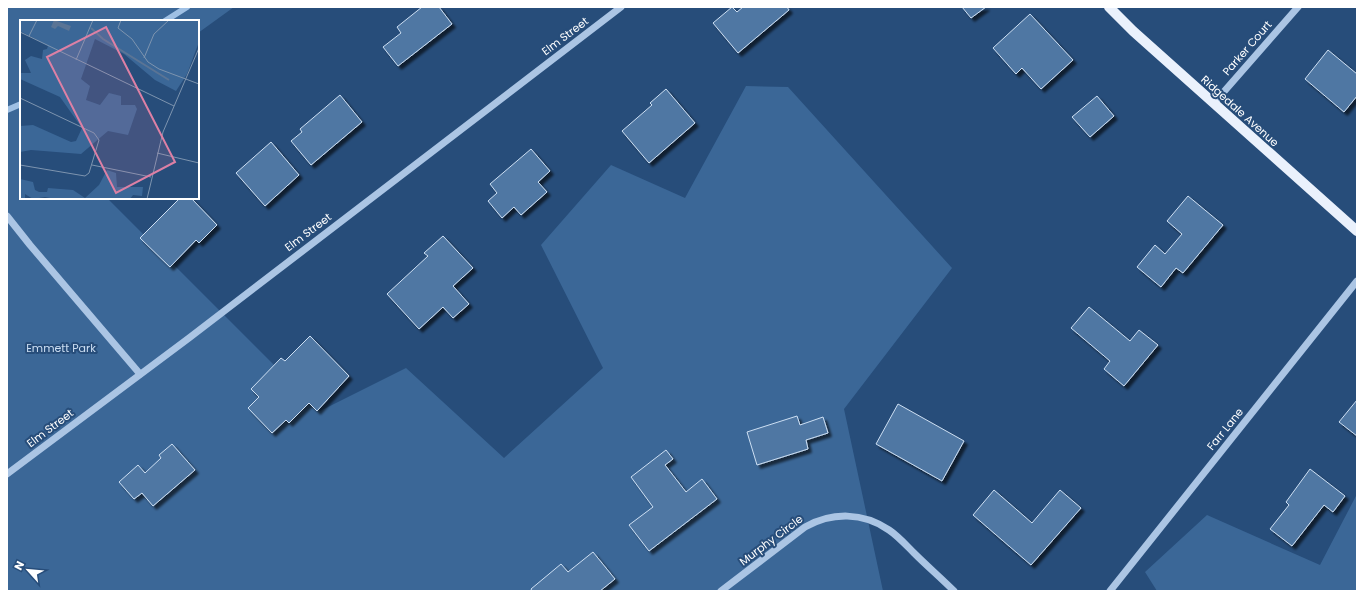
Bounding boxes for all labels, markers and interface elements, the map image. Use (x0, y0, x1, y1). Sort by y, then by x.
street label: Elm Street (538, 13, 592, 59)
street label: Parker Court (1219, 17, 1275, 79)
inset map (20, 20, 199, 199)
street label: Ridgedale Avenue (1198, 72, 1283, 150)
street label: Elm Street (281, 209, 335, 255)
park label: Emmett Park (26, 340, 96, 356)
street label: Farr Lane (1203, 404, 1247, 454)
street label: Elm Street (23, 405, 77, 451)
street label: Murphy Circle (736, 511, 806, 569)
north arrow (8, 550, 48, 590)
text: N (10, 558, 28, 573)

